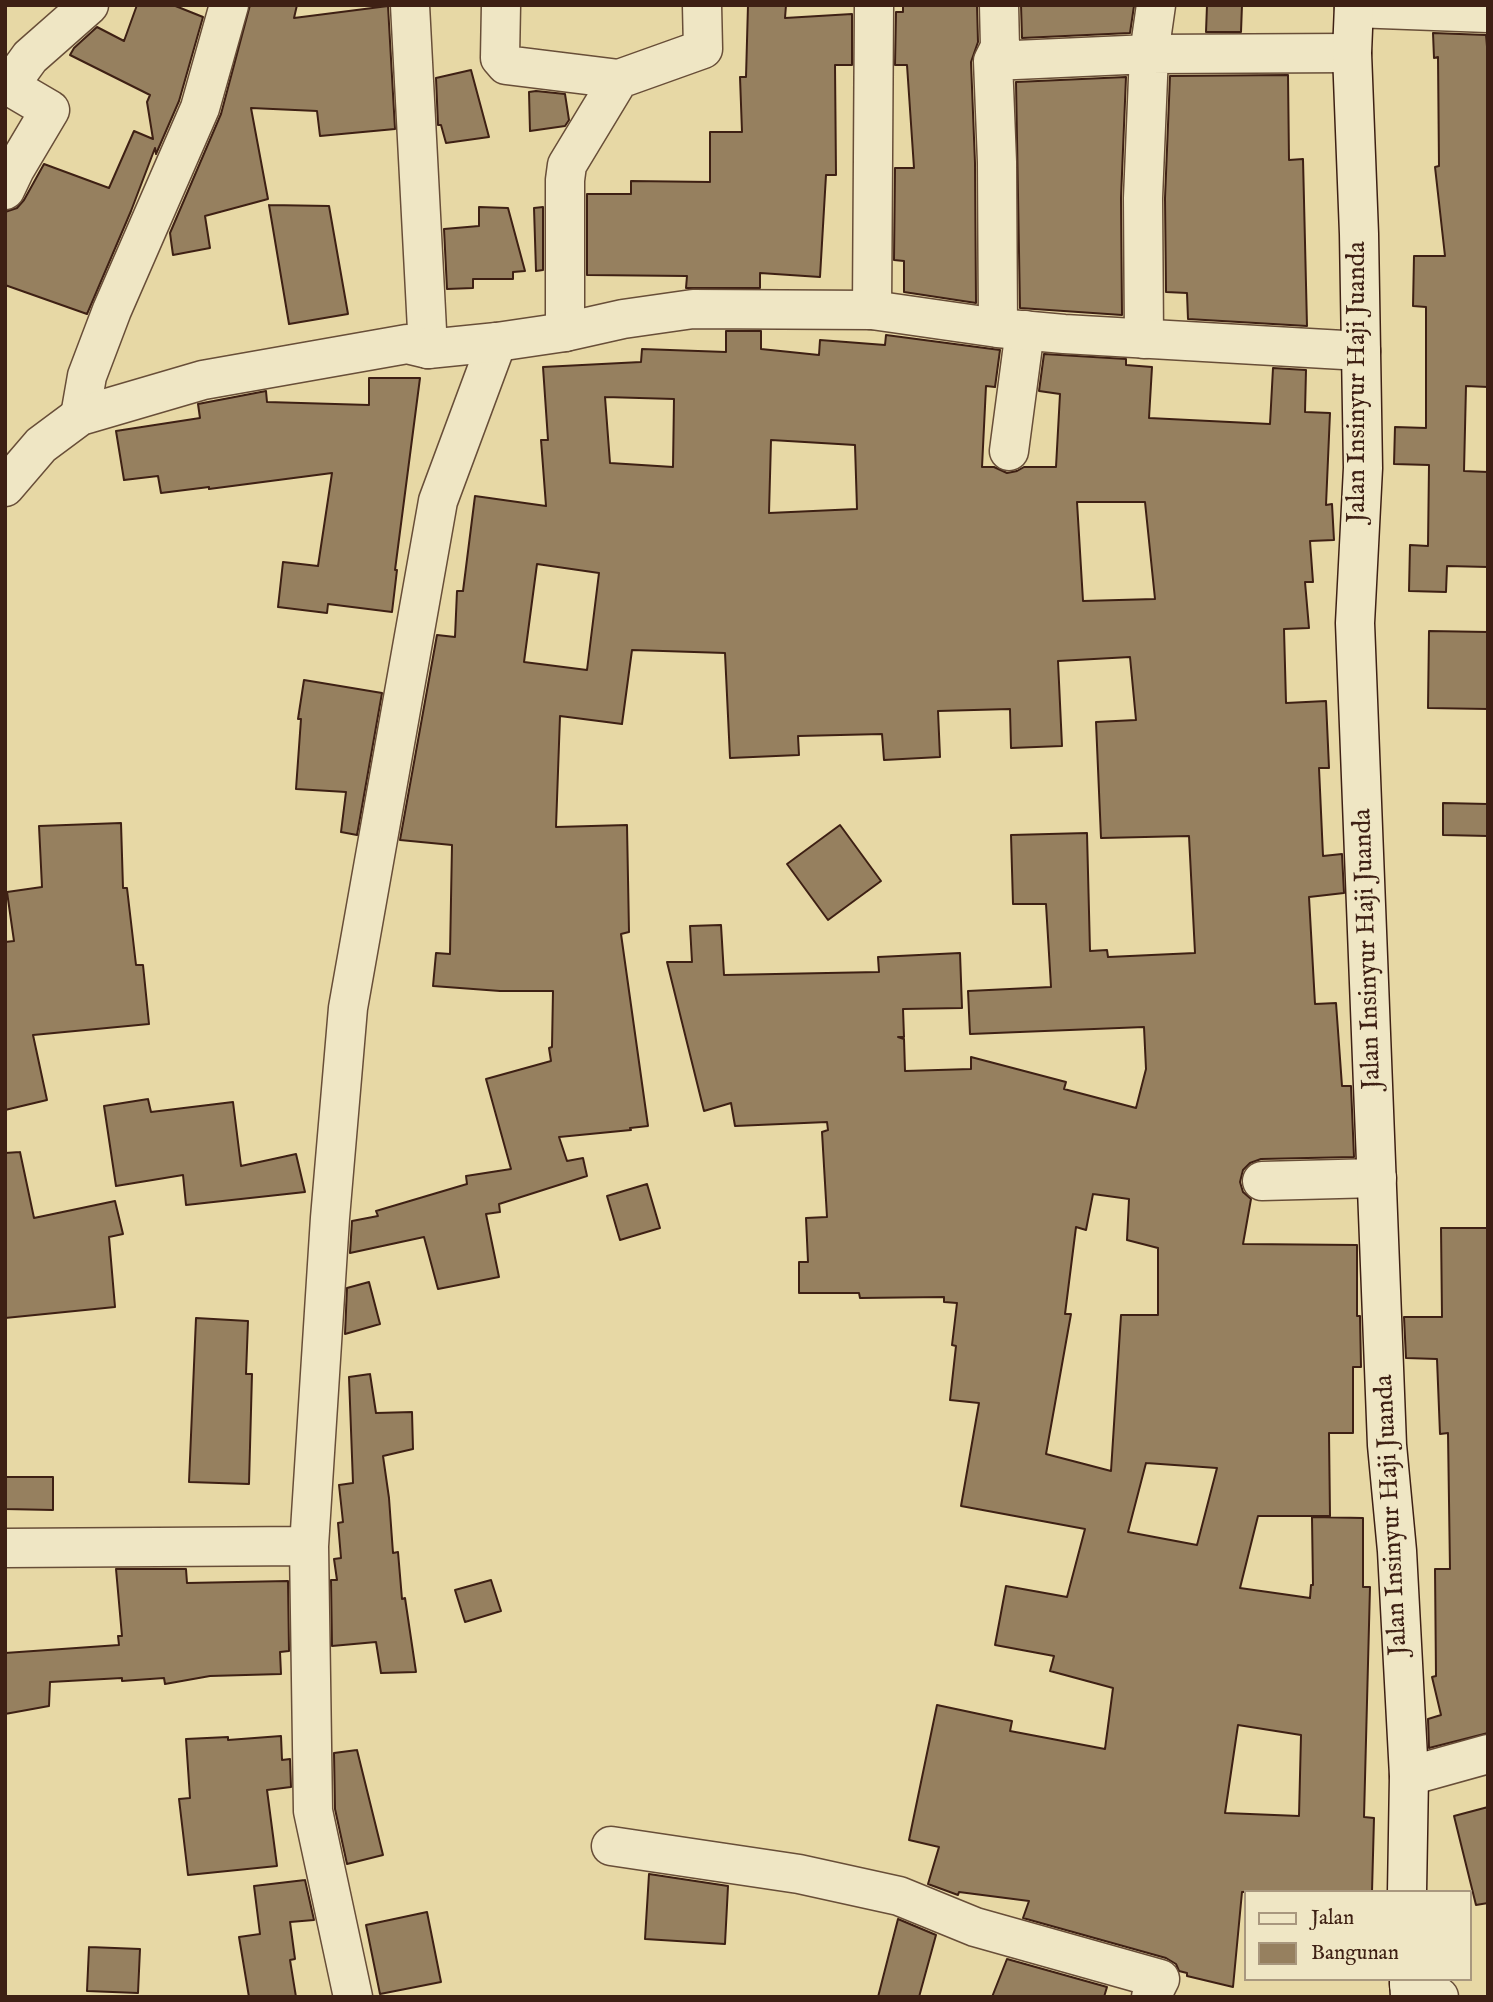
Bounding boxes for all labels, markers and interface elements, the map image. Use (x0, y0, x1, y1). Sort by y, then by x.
street label: Jalan Insinyur Haji Juanda (1343, 241, 1375, 523)
street label: Jalan Insinyur Haji Juanda (1349, 808, 1389, 1090)
street label: Jalan Insinyur Haji Juanda (1370, 1374, 1416, 1656)
legend (1244, 1890, 1472, 1981)
text: Jalan (1311, 1905, 1354, 1932)
text: Bangunan (1311, 1940, 1399, 1967)

